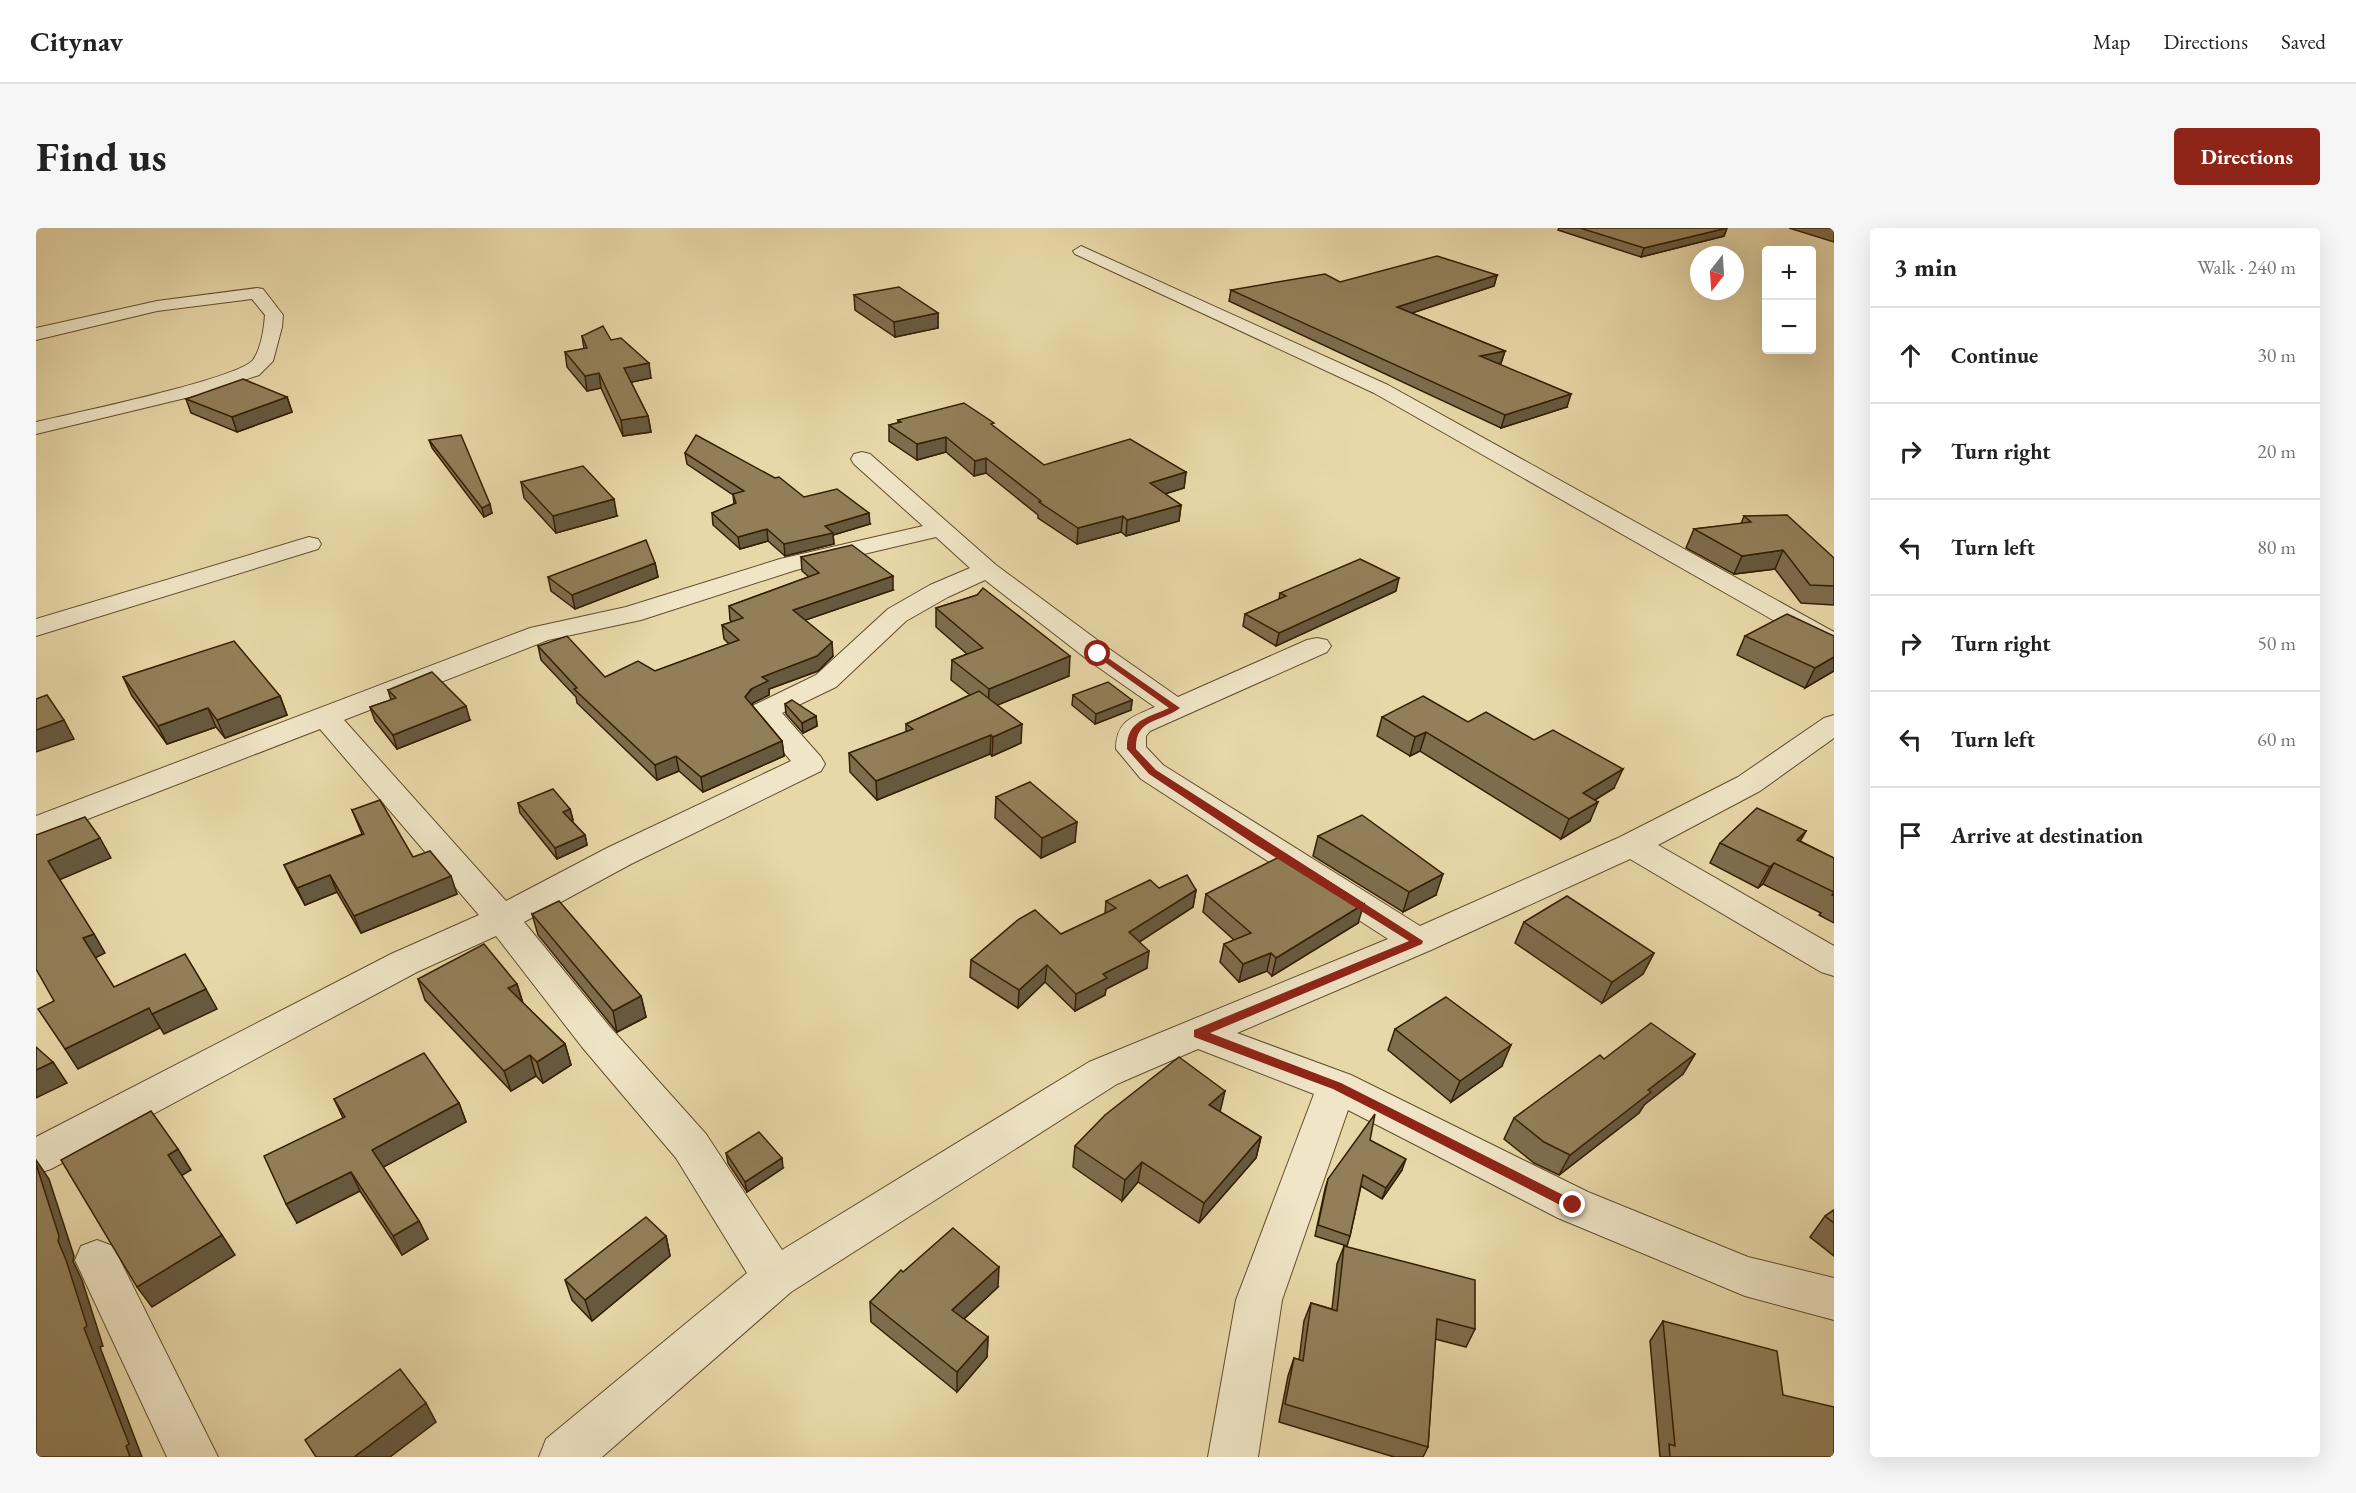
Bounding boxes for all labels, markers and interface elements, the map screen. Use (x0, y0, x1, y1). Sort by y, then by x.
text: Citynav (30, 23, 123, 59)
text: Map (2093, 28, 2130, 55)
text: Directions (2163, 28, 2248, 55)
text: Saved (2281, 28, 2326, 55)
button: Directions (2174, 128, 2320, 185)
text: Find us (36, 129, 167, 184)
north arrow (1690, 246, 1744, 300)
map controls (1762, 246, 1816, 354)
button: + (1762, 246, 1816, 300)
text: 3 min (1894, 250, 1957, 284)
text: Walk · 240 m (2197, 254, 2296, 280)
button: − (1762, 300, 1816, 354)
icon: ahead (1894, 339, 1927, 372)
text: Continue (1951, 341, 2038, 370)
text: 30 m (2257, 342, 2296, 368)
icon: right (1894, 435, 1927, 468)
text: Turn right (1951, 437, 2050, 466)
text: 20 m (2257, 438, 2296, 464)
icon: left (1894, 531, 1927, 564)
text: Turn left (1951, 533, 2035, 562)
text: 80 m (2257, 534, 2296, 560)
icon: right (1894, 627, 1927, 660)
text: Turn right (1951, 629, 2050, 658)
text: 50 m (2257, 630, 2296, 656)
route start (1084, 640, 1110, 666)
icon: left (1894, 723, 1927, 756)
text: Turn left (1951, 725, 2035, 754)
text: 60 m (2257, 726, 2296, 752)
icon: arrive (1894, 819, 1927, 852)
text: Arrive at destination (1951, 821, 2143, 850)
route end (1559, 1191, 1585, 1217)

